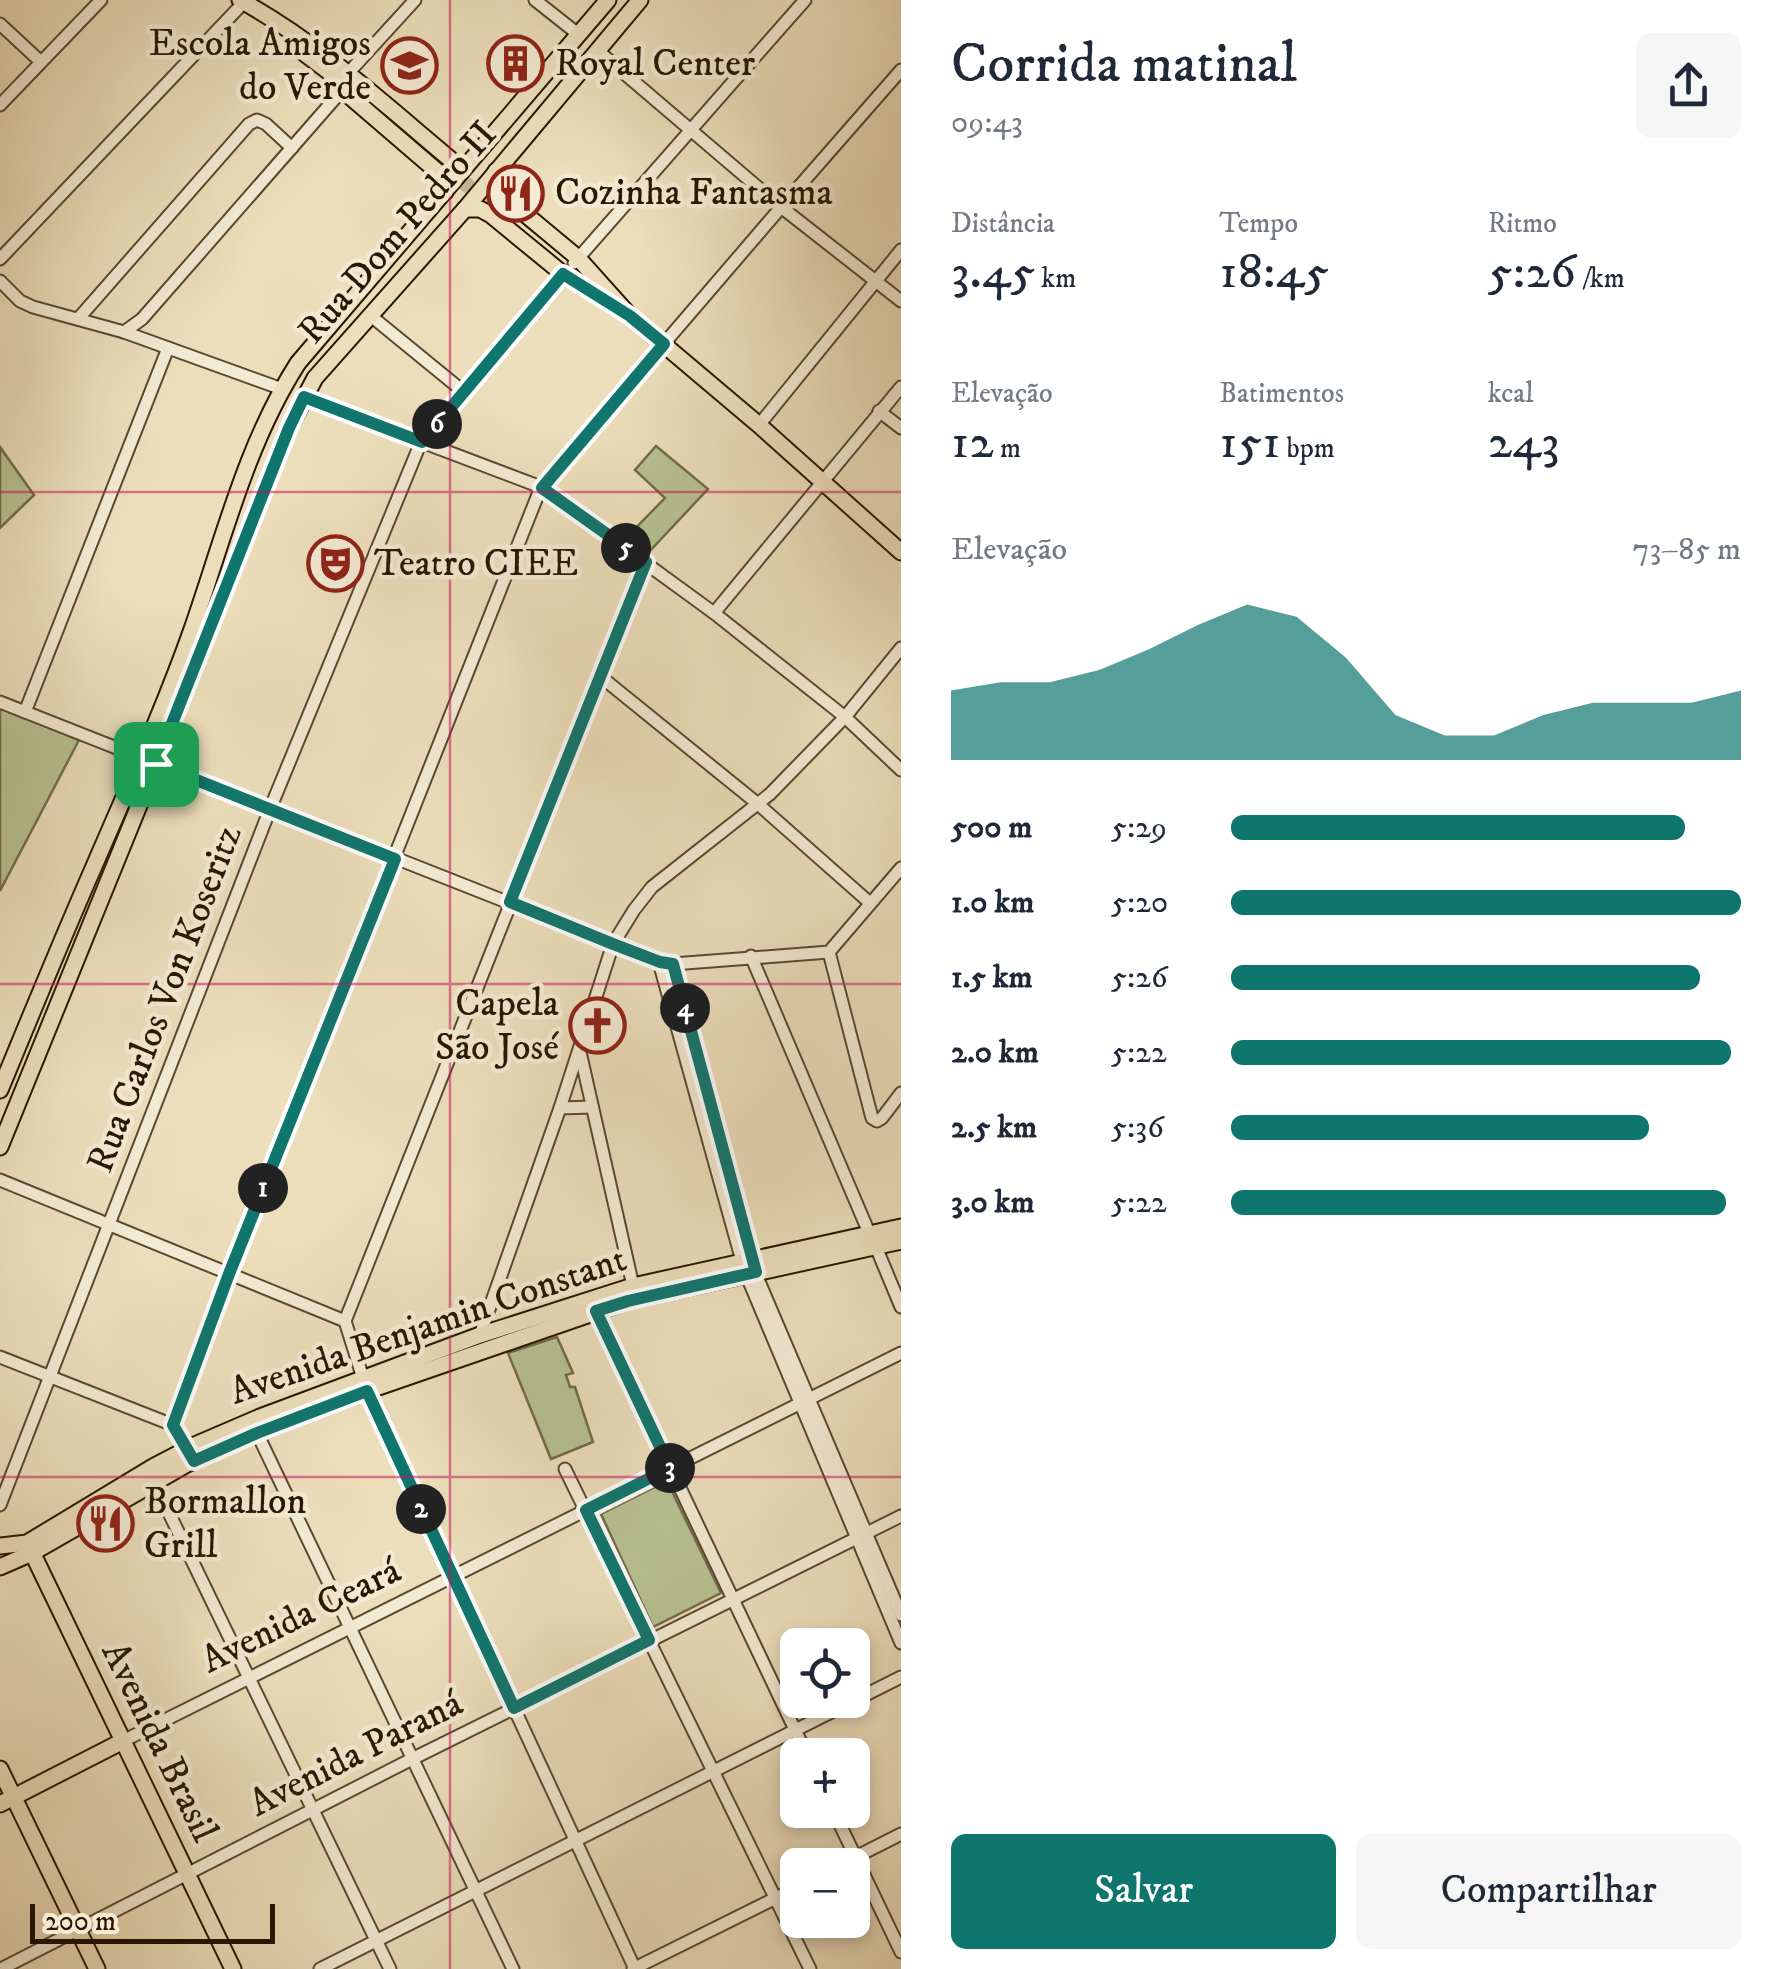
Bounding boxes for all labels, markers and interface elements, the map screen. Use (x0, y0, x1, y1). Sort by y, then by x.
place label: Escola Amigos do Verde (149, 20, 371, 112)
text: Corrida matinal (951, 31, 1297, 100)
button: share (1636, 33, 1741, 138)
building icon: Royal Center (486, 34, 546, 94)
school or university icon: Escola Amigos do Verde (380, 36, 440, 96)
place label: Royal Center (555, 40, 755, 88)
text: 09:43 (951, 103, 1023, 143)
street label: Rua Dom Pedro II (288, 112, 508, 354)
restaurant icon: Cozinha Fantasma (486, 163, 546, 223)
place label: Cozinha Fantasma (555, 169, 833, 217)
text: Distância (951, 206, 1055, 241)
text: Tempo (1219, 206, 1298, 241)
text: Ritmo (1488, 206, 1557, 241)
text: 3.45 (951, 241, 1035, 304)
text: 18:45 (1219, 241, 1329, 304)
text: 5:26 (1488, 241, 1576, 304)
text: km (1035, 261, 1076, 296)
text: /km (1576, 261, 1625, 296)
text: Elevação (951, 376, 1053, 411)
text: Batimentos (1219, 376, 1344, 411)
text: kcal (1488, 376, 1534, 411)
pin: 6 (412, 399, 462, 449)
text: 6 (430, 406, 444, 441)
text: 12 (951, 411, 994, 474)
text: 151 (1219, 411, 1281, 474)
text: 243 (1488, 411, 1560, 474)
text: m (994, 431, 1021, 466)
text: bpm (1281, 431, 1335, 466)
pin: 5 (601, 523, 651, 573)
text: 5 (619, 530, 633, 565)
text: Elevação (951, 530, 1067, 570)
text: 73–85 m (1633, 530, 1741, 570)
theatre icon: Teatro CIEE (305, 534, 365, 594)
place label: Teatro CIEE (374, 540, 579, 588)
pin (114, 722, 199, 807)
icon: arrive (129, 737, 184, 792)
text: 500 m (951, 808, 1032, 848)
text: 5:29 (1111, 808, 1167, 848)
street label: Rua Carlos Von Koseritz (77, 819, 253, 1179)
text: 1.0 km (951, 883, 1034, 923)
text: 5:20 (1111, 883, 1168, 923)
text: 1.5 km (951, 958, 1033, 998)
text: 5:26 (1111, 958, 1168, 998)
place label: Capela São José (435, 980, 559, 1072)
pin: 4 (660, 983, 710, 1033)
text: 4 (677, 990, 693, 1025)
church icon: Capela São José (568, 996, 628, 1056)
text: 2.0 km (951, 1033, 1039, 1073)
text: 5:22 (1111, 1033, 1167, 1073)
text: 2.5 km (951, 1108, 1037, 1148)
text: 5:36 (1111, 1108, 1164, 1148)
pin: 1 (238, 1163, 288, 1213)
text: 1 (258, 1170, 268, 1205)
text: 3.0 km (951, 1183, 1035, 1223)
text: 5:22 (1111, 1183, 1167, 1223)
street label: Avenida Benjamin Constant (223, 1236, 633, 1416)
pin: 3 (645, 1443, 695, 1493)
text: 3 (665, 1450, 675, 1485)
place label: Bormallon Grill (144, 1478, 306, 1570)
pin: 2 (396, 1484, 446, 1534)
text: 2 (414, 1491, 428, 1526)
restaurant icon: Bormallon Grill (75, 1494, 135, 1554)
street label: Avenida Ceará (193, 1547, 409, 1685)
map controls (780, 1628, 870, 1938)
button: locate (780, 1628, 870, 1718)
street label: Avenida Brasil (90, 1634, 228, 1850)
street label: Avenida Paraná (241, 1680, 471, 1828)
button: + (780, 1738, 870, 1828)
button: Salvar (951, 1834, 1336, 1949)
button: Compartilhar (1356, 1834, 1741, 1949)
button: − (780, 1848, 870, 1938)
scale bar (30, 1899, 275, 1944)
text: 200 m (45, 1904, 116, 1939)

